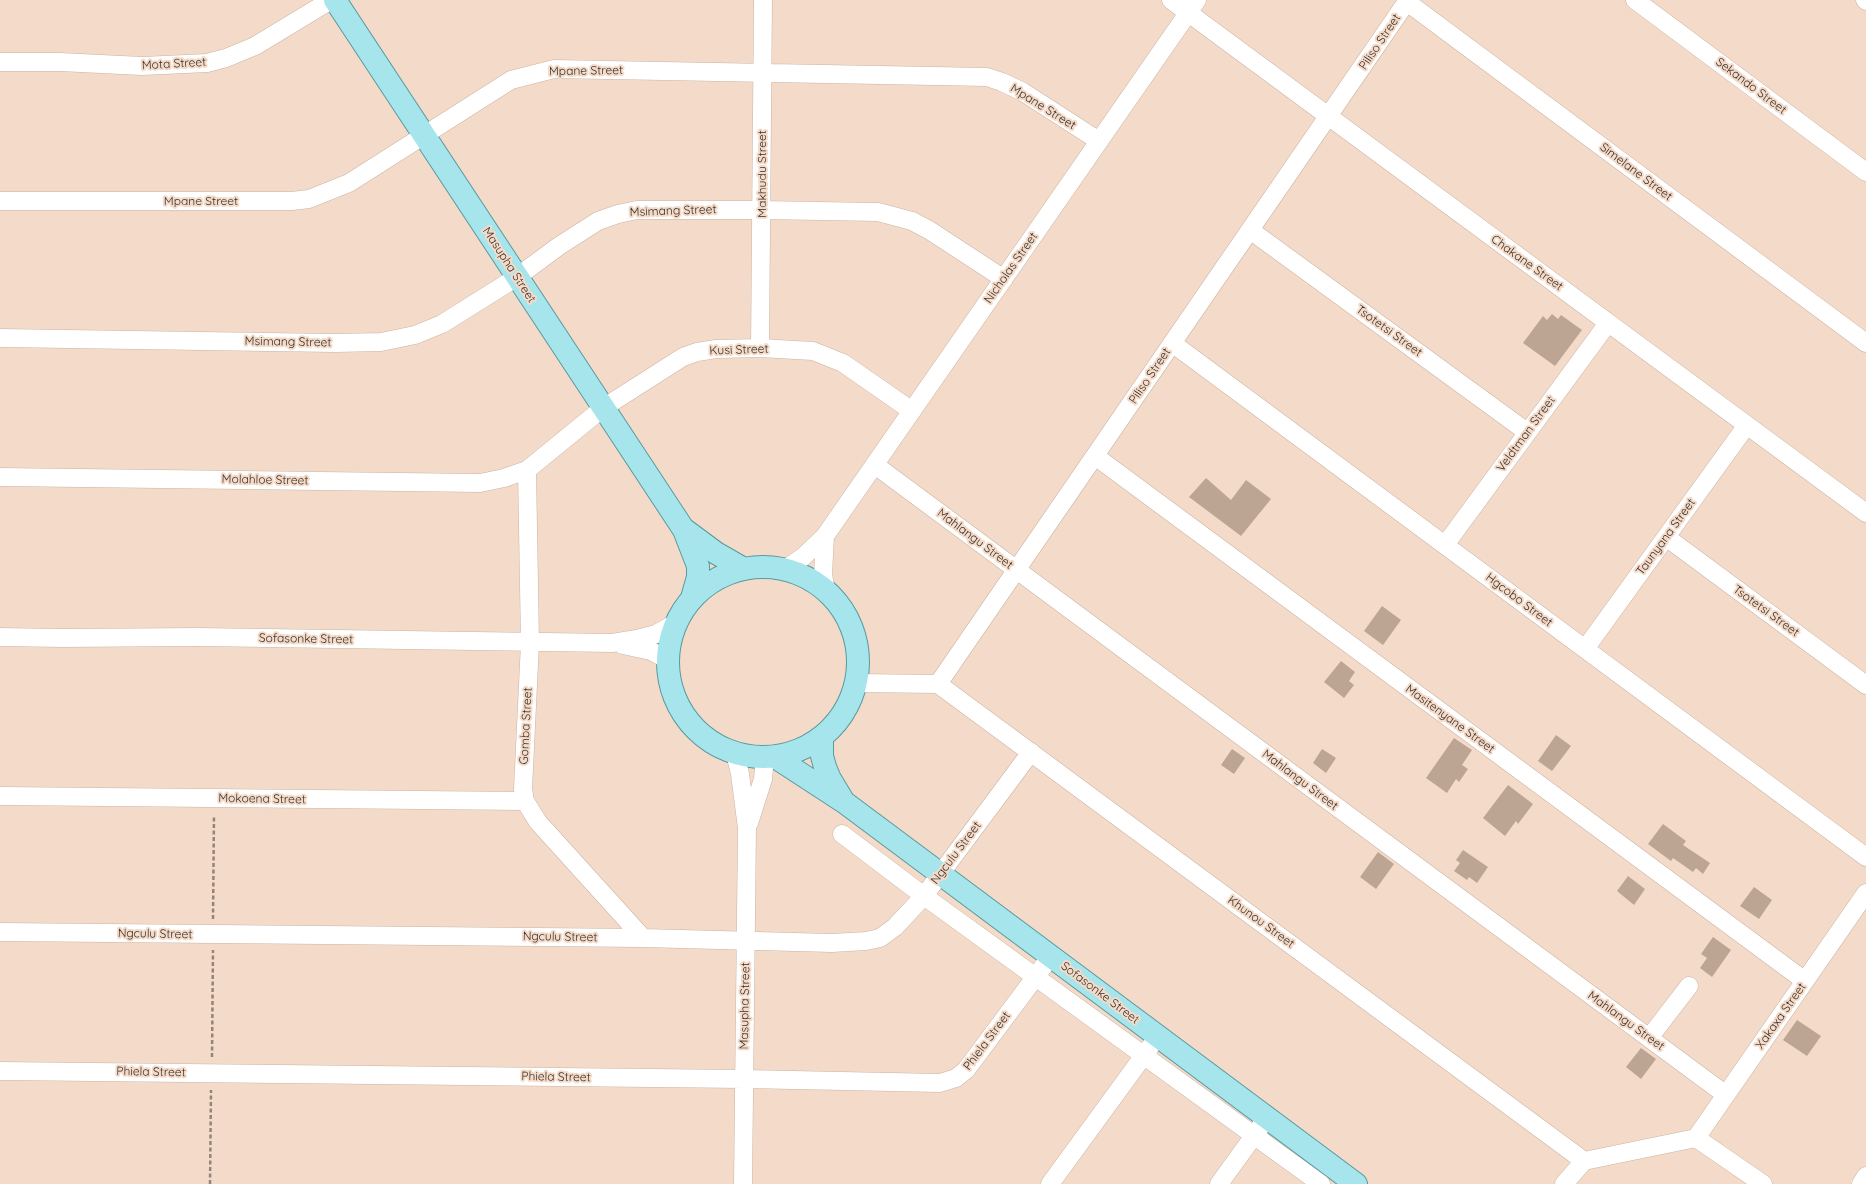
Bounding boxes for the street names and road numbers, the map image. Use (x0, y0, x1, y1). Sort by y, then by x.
street label: Piliso Street (1356, 11, 1404, 73)
street label: Mota Street (141, 55, 207, 73)
street label: Sekando Street (1713, 55, 1789, 117)
street label: Mpane Street (549, 63, 623, 79)
street label: Mpane Street (1008, 81, 1078, 133)
street label: Makhudu Street (755, 130, 769, 218)
street label: Simelane Street (1597, 140, 1675, 204)
street label: Mpane Street (164, 194, 238, 208)
street label: Msimang Street (629, 202, 717, 220)
street label: Masupha Street (479, 225, 539, 305)
street label: Nicholas Street (981, 230, 1041, 306)
street label: Chakane Street (1488, 232, 1566, 294)
street label: Tsotetsi Street (1353, 302, 1425, 360)
street label: Msimang Street (244, 334, 332, 350)
street label: Kusi Street (709, 342, 769, 358)
street label: Piliso Street (1126, 345, 1174, 407)
street label: Veldtman Street (1494, 393, 1558, 475)
street label: Molahloe Street (222, 472, 308, 488)
street label: Taunyana Street (1633, 496, 1699, 578)
street label: Mahlangu Street (934, 506, 1016, 572)
street label: Hgcobo Street (1483, 570, 1555, 630)
street label: Tsotetsi Street (1730, 582, 1802, 640)
street label: Sofasonke Street (259, 631, 353, 647)
street label: Masitenyane Street (1403, 682, 1497, 756)
street label: Gomba Street (517, 687, 535, 765)
street label: Mahlangu Street (1259, 747, 1341, 813)
street label: Mokoena Street (218, 791, 306, 807)
street label: Ngculu Street (928, 819, 984, 887)
street label: Khunou Street (1225, 893, 1297, 951)
street label: Ngculu Street (118, 926, 192, 942)
street label: Ngculu Street (523, 929, 597, 945)
street label: Sofasonke Street (1058, 959, 1142, 1027)
street label: Masupha Street (737, 962, 753, 1050)
street label: Xakaxa Street (1753, 980, 1809, 1052)
street label: Mahlangu Street (1585, 988, 1667, 1054)
street label: Phiela Street (960, 1009, 1014, 1073)
street label: Phiela Street (116, 1064, 186, 1080)
street label: Phiela Street (521, 1069, 591, 1085)

